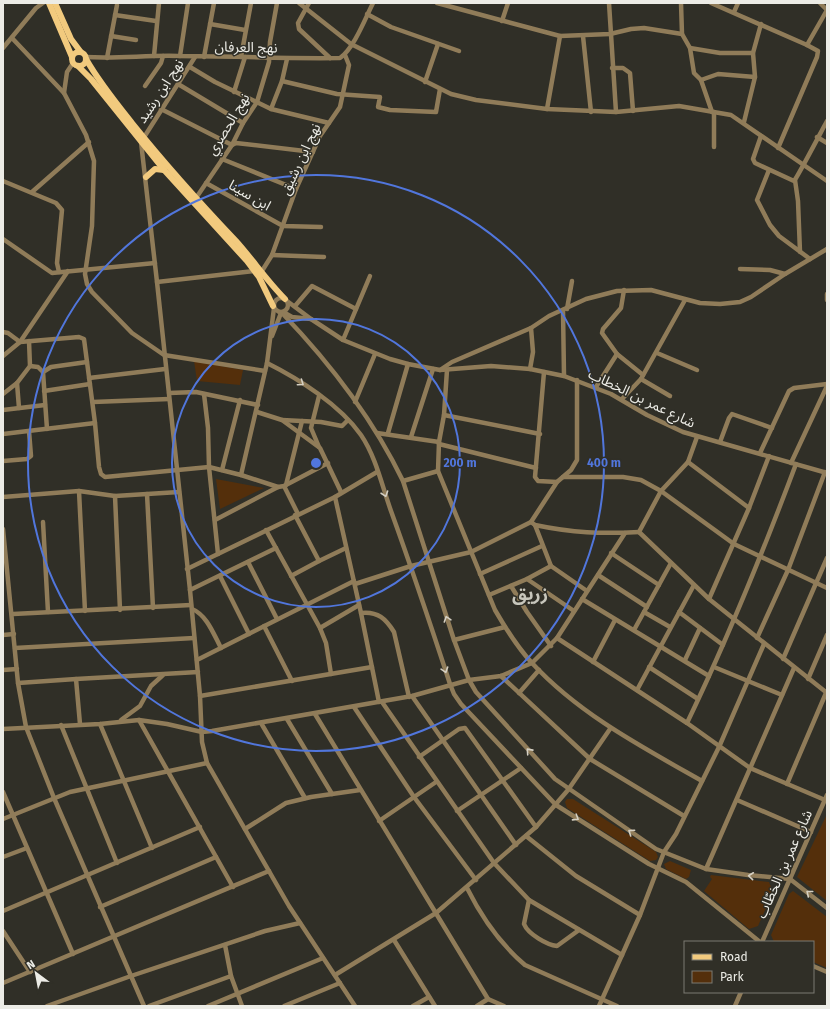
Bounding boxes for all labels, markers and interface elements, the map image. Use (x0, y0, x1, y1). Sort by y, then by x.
street label: نهج العرفان (214, 38, 278, 59)
street label: نهج ابن رشيد (133, 56, 189, 128)
street label: نهج الحصري (203, 90, 256, 159)
street label: نهج ابن رشيق (276, 121, 326, 199)
street label: ابن سينا (226, 177, 274, 214)
street label: شارع عمر بن الخطاب (585, 365, 698, 434)
one-way arrow (296, 378, 303, 385)
centre of rings (309, 456, 323, 470)
text: 200 m (443, 456, 477, 470)
text: 400 m (587, 456, 621, 470)
one-way arrow (381, 490, 389, 497)
district label: زريق (512, 583, 548, 605)
one-way arrow (443, 616, 452, 623)
one-way arrow (440, 666, 449, 673)
one-way arrow (527, 748, 534, 756)
street label: شارع عمر بن الخطّاب (753, 807, 818, 922)
one-way arrow (572, 813, 579, 821)
one-way arrow (628, 830, 635, 837)
one-way arrow (748, 871, 754, 880)
one-way arrow (806, 891, 813, 898)
legend (684, 941, 814, 993)
text: Road (720, 950, 748, 964)
north arrow (16, 953, 56, 993)
text: N (24, 957, 38, 972)
text: Park (720, 970, 744, 984)

